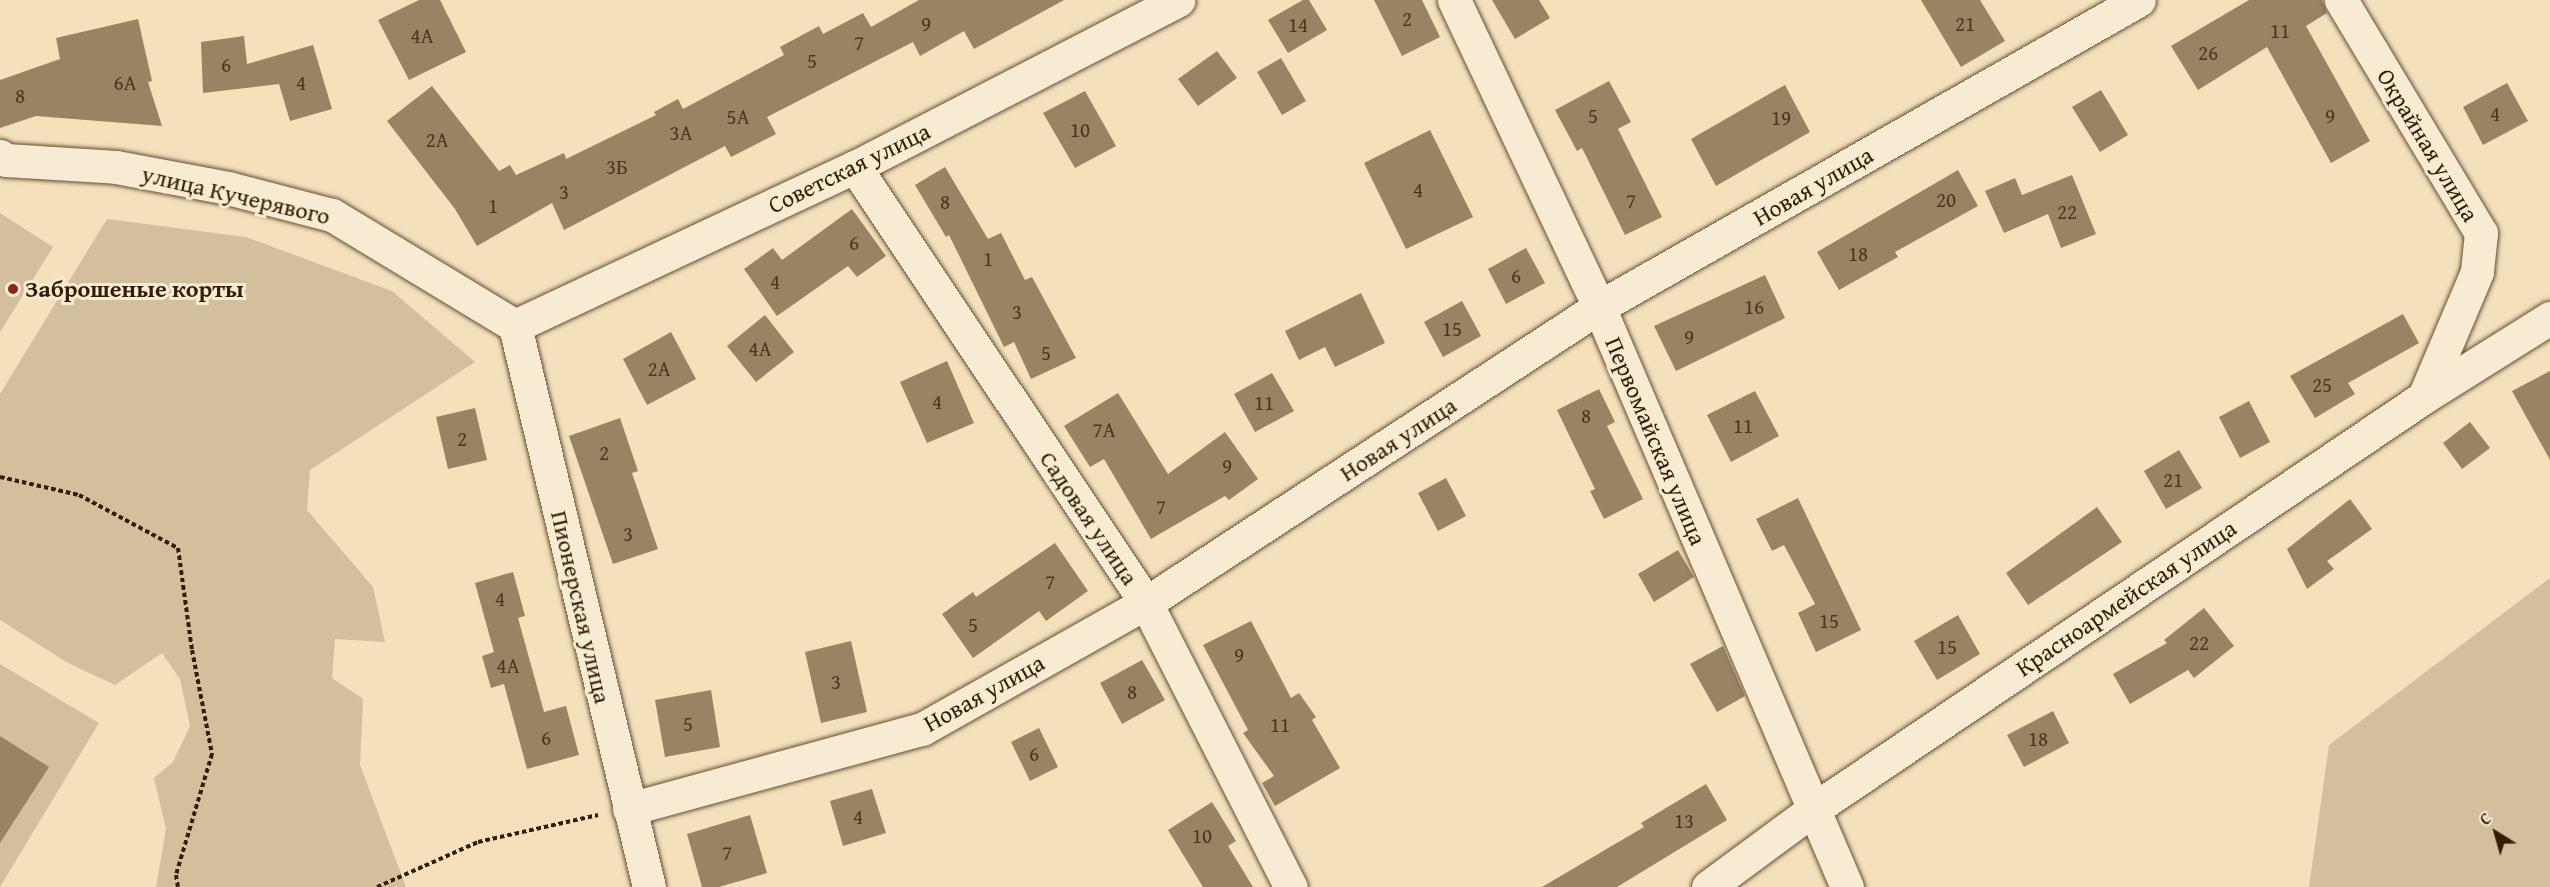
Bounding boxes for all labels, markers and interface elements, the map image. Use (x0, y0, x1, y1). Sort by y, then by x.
house number: 2 (1402, 6, 1412, 32)
house number: 9 (921, 11, 931, 37)
house number: 21 (1955, 11, 1975, 37)
house number: 14 (1288, 12, 1308, 38)
house number: 11 (2270, 18, 2290, 44)
house number: 4А (411, 23, 433, 49)
house number: 7 (854, 30, 864, 56)
house number: 26 (2198, 40, 2218, 66)
house number: 5 (807, 48, 817, 74)
house number: 6 (221, 52, 231, 78)
street label: Окрайная улица (2371, 63, 2485, 227)
house number: 6А (114, 70, 136, 96)
house number: 4 (296, 70, 306, 96)
house number: 8 (15, 83, 25, 109)
house number: 4 (2490, 101, 2500, 127)
house number: 5 (1588, 103, 1598, 129)
house number: 9 (2325, 103, 2335, 129)
house number: 5А (727, 104, 749, 130)
house number: 19 (1771, 105, 1791, 131)
street label: Советская улица (763, 116, 935, 220)
house number: 10 (1070, 117, 1090, 143)
house number: 3А (670, 120, 692, 146)
house number: 2А (426, 127, 448, 153)
street label: Новая улица (1748, 140, 1878, 232)
house number: 3Б (606, 154, 628, 180)
street label: улица Кучерявого (139, 159, 333, 231)
house number: 4 (1413, 177, 1423, 203)
house number: 3 (559, 179, 569, 205)
house number: 20 (1936, 187, 1956, 213)
house number: 7 (1626, 188, 1636, 214)
house number: 8 (940, 189, 950, 215)
house number: 1 (488, 193, 498, 219)
house number: 22 (2057, 199, 2077, 225)
house number: 6 (849, 230, 859, 256)
house number: 18 (1848, 241, 1868, 267)
house number: 1 (983, 246, 993, 272)
house number: 6 (1511, 263, 1521, 289)
house number: 4 (770, 269, 780, 295)
place label: Заброшеные корты (25, 275, 244, 303)
marker: Заброшеные корты (6, 282, 20, 296)
house number: 16 (1744, 294, 1764, 320)
house number: 3 (1012, 299, 1022, 325)
house number: 15 (1442, 316, 1462, 342)
house number: 9 (1684, 324, 1694, 350)
street label: Первомайская улица (1599, 333, 1713, 549)
house number: 4А (749, 336, 771, 362)
house number: 5 (1041, 340, 1051, 366)
house number: 2А (648, 356, 670, 382)
house number: 25 (2312, 372, 2332, 398)
house number: 4 (932, 389, 942, 415)
house number: 11 (1254, 390, 1274, 416)
street label: Новая улица (1334, 391, 1462, 487)
house number: 8 (1581, 403, 1591, 429)
house number: 11 (1733, 413, 1753, 439)
house number: 7А (1093, 417, 1115, 443)
house number: 2 (457, 426, 467, 452)
house number: 2 (599, 440, 609, 466)
street label: Садовая улица (1034, 446, 1144, 590)
house number: 9 (1222, 453, 1232, 479)
house number: 21 (2163, 467, 2183, 493)
house number: 7 (1156, 494, 1166, 520)
street label: Пионерская улица (545, 508, 617, 706)
street label: Красноармейская улица (2010, 513, 2242, 683)
house number: 3 (623, 521, 633, 547)
house number: 7 (1045, 569, 1055, 595)
house number: 4 (495, 586, 505, 612)
house number: 15 (1819, 608, 1839, 634)
house number: 5 (968, 612, 978, 638)
house number: 22 (2189, 630, 2209, 656)
house number: 15 (1937, 634, 1957, 660)
house number: 9 (1234, 642, 1244, 668)
street label: Новая улица (919, 648, 1049, 738)
house number: 4А (497, 653, 519, 679)
house number: 3 (831, 669, 841, 695)
house number: 8 (1127, 679, 1137, 705)
house number: 5 (683, 711, 693, 737)
house number: 11 (1270, 712, 1290, 738)
house number: 6 (541, 725, 551, 751)
house number: 18 (2028, 726, 2048, 752)
house number: 6 (1029, 741, 1039, 767)
north arrow (2466, 803, 2526, 863)
house number: 4 (853, 804, 863, 830)
text: С (2474, 806, 2496, 831)
house number: 13 (1674, 808, 1694, 834)
house number: 10 (1192, 823, 1212, 849)
house number: 7 (722, 840, 732, 866)

